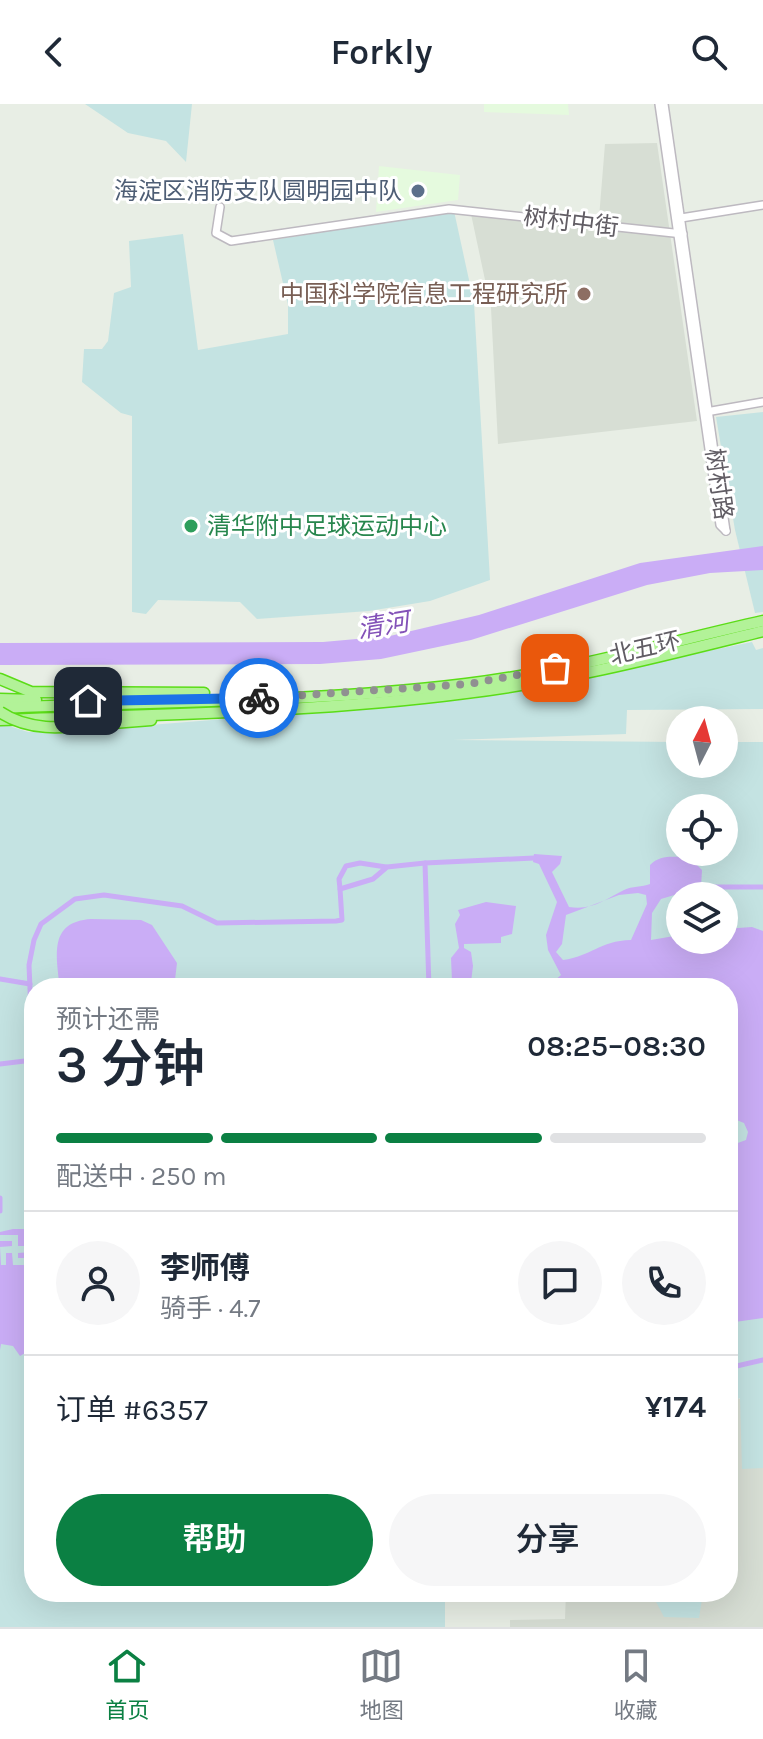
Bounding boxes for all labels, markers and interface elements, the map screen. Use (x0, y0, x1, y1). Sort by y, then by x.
icon: back (32, 30, 76, 74)
icon: search (687, 30, 731, 74)
text: Forkly (331, 31, 432, 73)
place label: 海淀区消防支队圆明园中队 (114, 177, 402, 205)
marker: 海淀区消防支队圆明园中队 (409, 182, 427, 200)
street label: 树村中街 (522, 202, 620, 242)
place label: 中国科学院信息工程研究所 (280, 280, 568, 308)
marker: 中国科学院信息工程研究所 (575, 285, 593, 303)
street label: 树村路 (700, 446, 738, 522)
place label: 清华附中足球运动中心 (207, 512, 447, 540)
marker: 清华附中足球运动中心 (182, 517, 200, 535)
water label: 清河 (355, 605, 416, 645)
street label: 北五环 (607, 626, 683, 670)
pin (521, 634, 589, 702)
icon: bag (533, 646, 577, 690)
courier (219, 658, 299, 738)
pin (54, 667, 122, 735)
icon: bike (237, 676, 281, 720)
icon: home (66, 679, 110, 723)
north arrow (666, 706, 738, 778)
map controls (666, 706, 738, 954)
button: locate (666, 794, 738, 866)
button: layers (666, 882, 738, 954)
text: 预计还需 (56, 1004, 160, 1035)
text: 08:25–08:30 (527, 1028, 706, 1064)
text: 3 分钟 (56, 1034, 205, 1095)
text: 配送中 · 250 m (56, 1161, 227, 1192)
button: person (56, 1241, 140, 1325)
button: chat (518, 1241, 602, 1325)
button: phone (622, 1241, 706, 1325)
text: 李师傅 (160, 1250, 250, 1286)
text: 骑手 · 4.7 (160, 1293, 260, 1324)
text: ¥174 (645, 1389, 706, 1425)
text: 订单 #6357 (56, 1392, 208, 1428)
button: 帮助 (56, 1494, 373, 1586)
button: 分享 (389, 1494, 706, 1586)
tab: 首页 (105, 1644, 149, 1724)
tab: 地图 (359, 1644, 404, 1724)
tab: 收藏 (614, 1644, 658, 1724)

